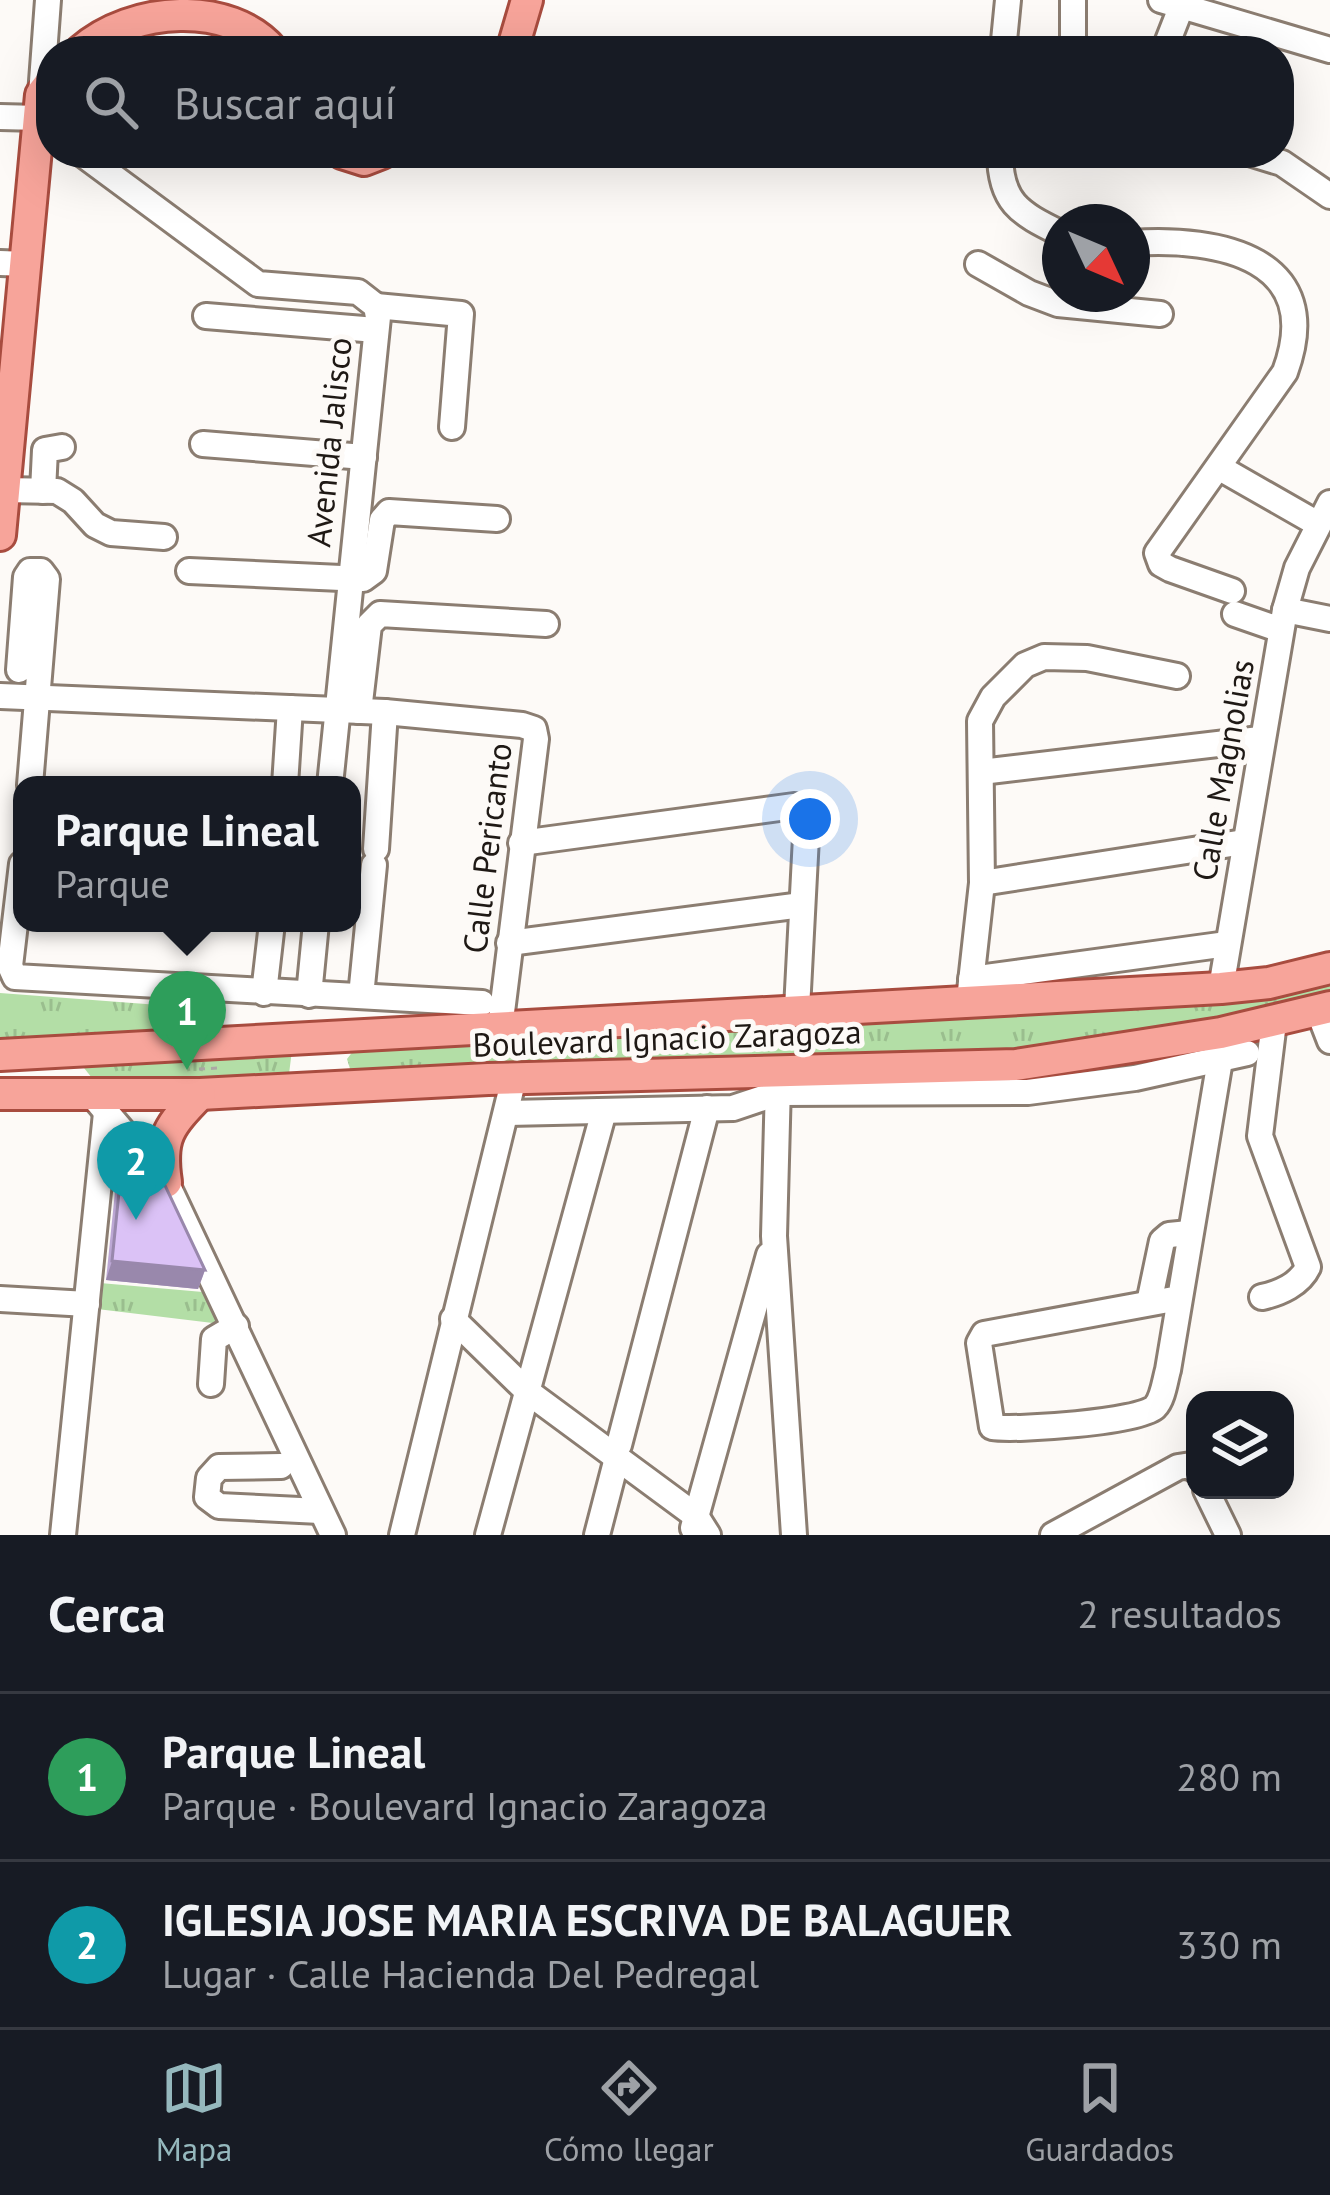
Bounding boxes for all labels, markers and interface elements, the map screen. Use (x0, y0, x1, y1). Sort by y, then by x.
search box (36, 36, 1294, 168)
icon: search (78, 69, 144, 135)
text: Buscar aquí (174, 73, 396, 131)
north arrow (1042, 204, 1150, 312)
street label: Avenida Jalisco (296, 335, 361, 549)
street label: Calle Magnolias (1182, 656, 1263, 884)
street label: Calle Pericanto (452, 740, 521, 955)
popup (13, 776, 361, 932)
your location (780, 789, 840, 849)
text: Parque Lineal (55, 800, 319, 858)
text: Parque (55, 858, 170, 909)
pin: 1 (148, 971, 226, 1070)
street label: Boulevard Ignacio Zaragoza (472, 1009, 862, 1066)
pin: 2 (97, 1121, 175, 1220)
map controls (1186, 1391, 1294, 1499)
button: layers (1186, 1391, 1294, 1499)
text: Cerca (48, 1580, 166, 1646)
text: 2 resultados (1078, 1588, 1282, 1639)
text: Parque Lineal (162, 1722, 425, 1780)
text: 1 (76, 1751, 98, 1802)
text: 280 m (1176, 1751, 1282, 1802)
text: Parque · Boulevard Ignacio Zaragoza (162, 1780, 768, 1831)
text: IGLESIA JOSE MARIA ESCRIVA DE BALAGUER (162, 1890, 1012, 1948)
text: 2 (76, 1919, 98, 1970)
text: 330 m (1176, 1919, 1282, 1970)
text: Lugar · Calle Hacienda Del Pedregal (162, 1948, 759, 1999)
tab: Mapa (156, 2055, 232, 2170)
tab: Cómo llegar (544, 2055, 714, 2170)
tab: Guardados (1025, 2055, 1174, 2170)

